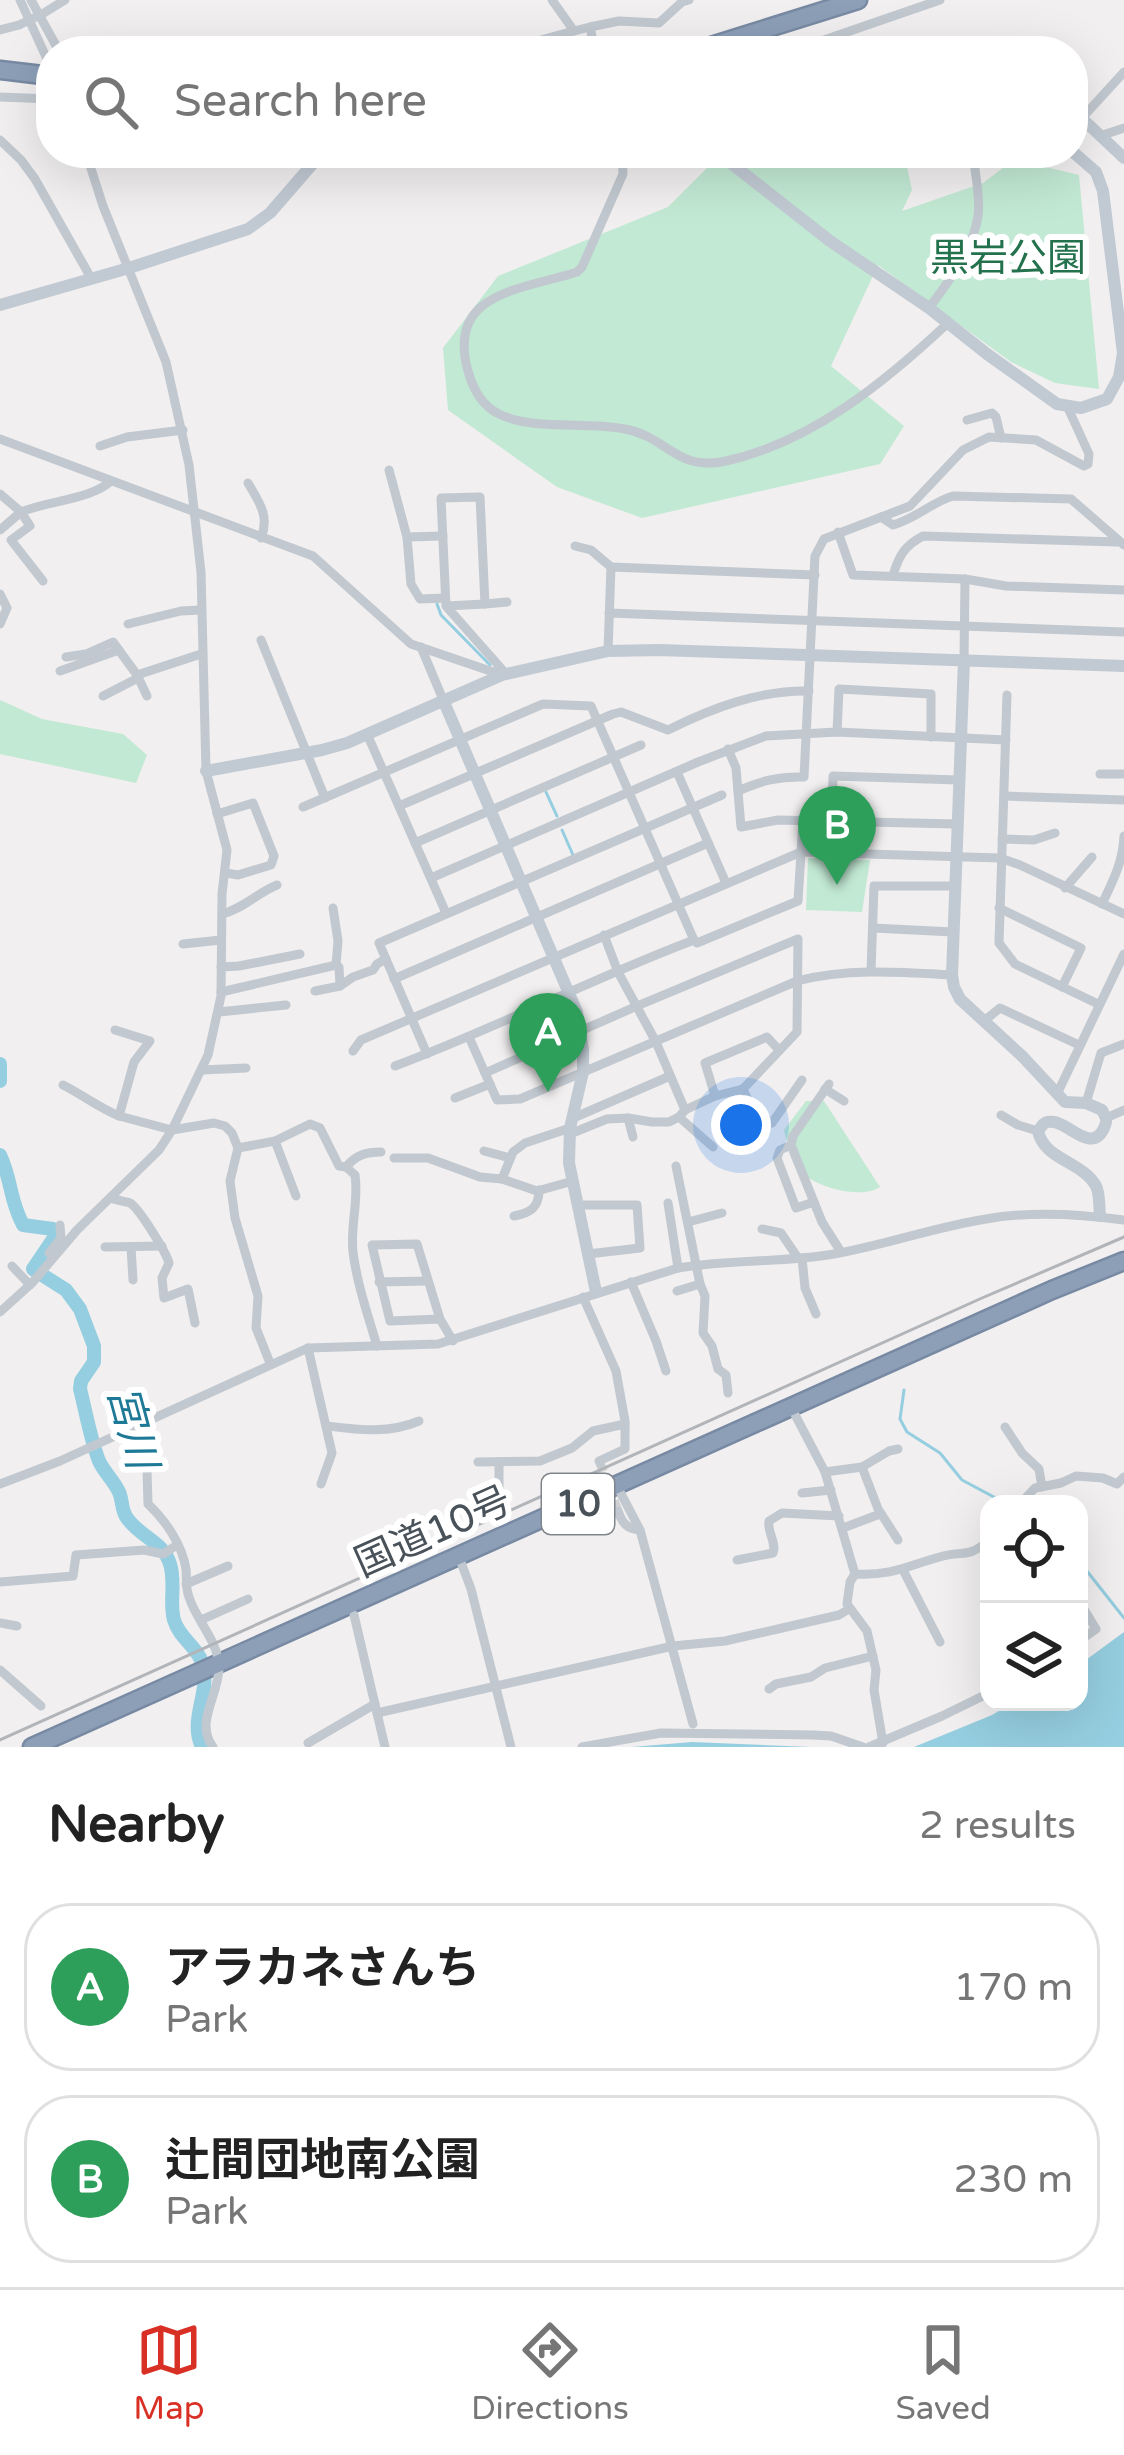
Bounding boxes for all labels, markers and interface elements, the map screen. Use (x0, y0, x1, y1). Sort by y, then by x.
search box (36, 36, 1088, 168)
icon: search (78, 69, 144, 135)
text: Search here (174, 75, 427, 129)
park label: 黒岩公園 (930, 235, 1086, 282)
pin: B (798, 786, 876, 885)
pin: A (509, 993, 587, 1092)
your location (711, 1095, 771, 1155)
water label: 宮川 (96, 1380, 169, 1478)
road number: 10 (542, 1474, 614, 1534)
street label: 国道10号 (348, 1477, 518, 1587)
map controls (980, 1495, 1088, 1711)
button: locate (980, 1495, 1088, 1603)
button: layers (980, 1603, 1088, 1711)
text: Nearby (48, 1794, 225, 1856)
text: 2 results (919, 1802, 1076, 1849)
text: アラカネさんち (165, 1942, 480, 1996)
text: A (75, 1964, 105, 2011)
text: 170 m (954, 1964, 1073, 2011)
text: Park (165, 1996, 248, 2043)
text: 辻間団地南公園 (165, 2134, 480, 2188)
text: B (76, 2156, 104, 2203)
text: 230 m (954, 2156, 1073, 2203)
text: Park (165, 2188, 248, 2235)
tab: Map (133, 2317, 205, 2428)
tab: Directions (471, 2317, 629, 2428)
tab: Saved (895, 2317, 991, 2428)

